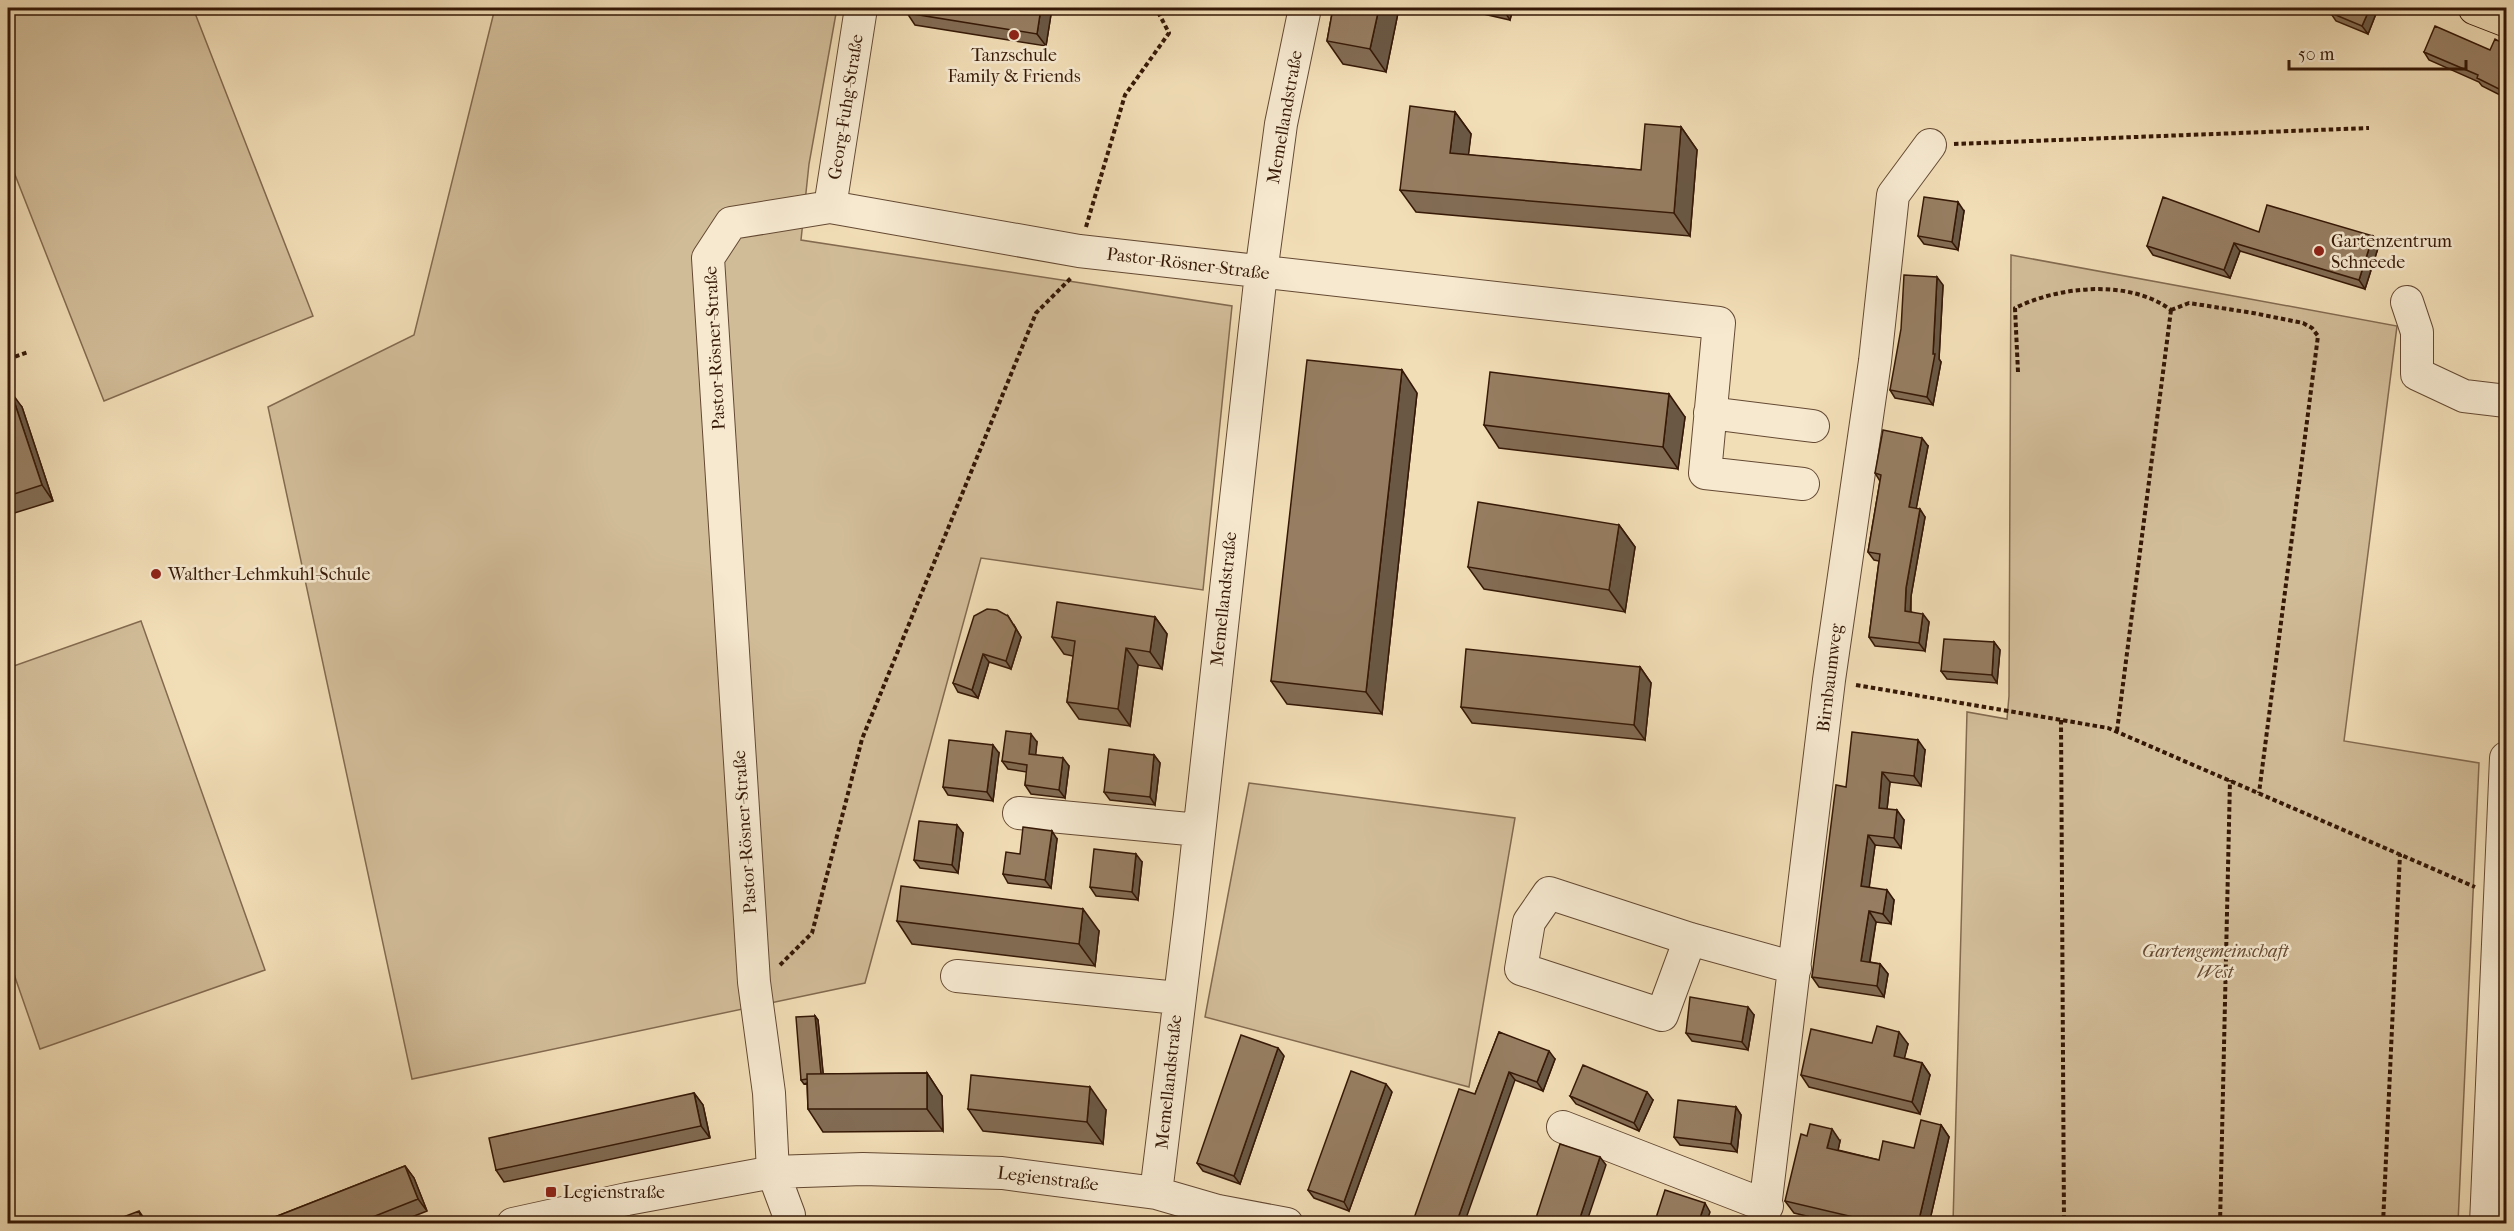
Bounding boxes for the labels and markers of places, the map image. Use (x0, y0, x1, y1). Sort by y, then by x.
marker: Tanzschule Family & Friends (1007, 28, 1021, 42)
place label: Tanzschule Family & Friends (947, 45, 1081, 87)
place label: Gartenzentrum Schneede (2331, 231, 2452, 273)
marker: Gartenzentrum Schneede (2312, 244, 2326, 258)
place label: Walther-Lehmkuhl-Schule (167, 564, 370, 585)
marker: Walther-Lehmkuhl-Schule (149, 567, 163, 581)
place label: Legienstraße (563, 1182, 665, 1203)
marker: Legienstraße (544, 1185, 558, 1199)

